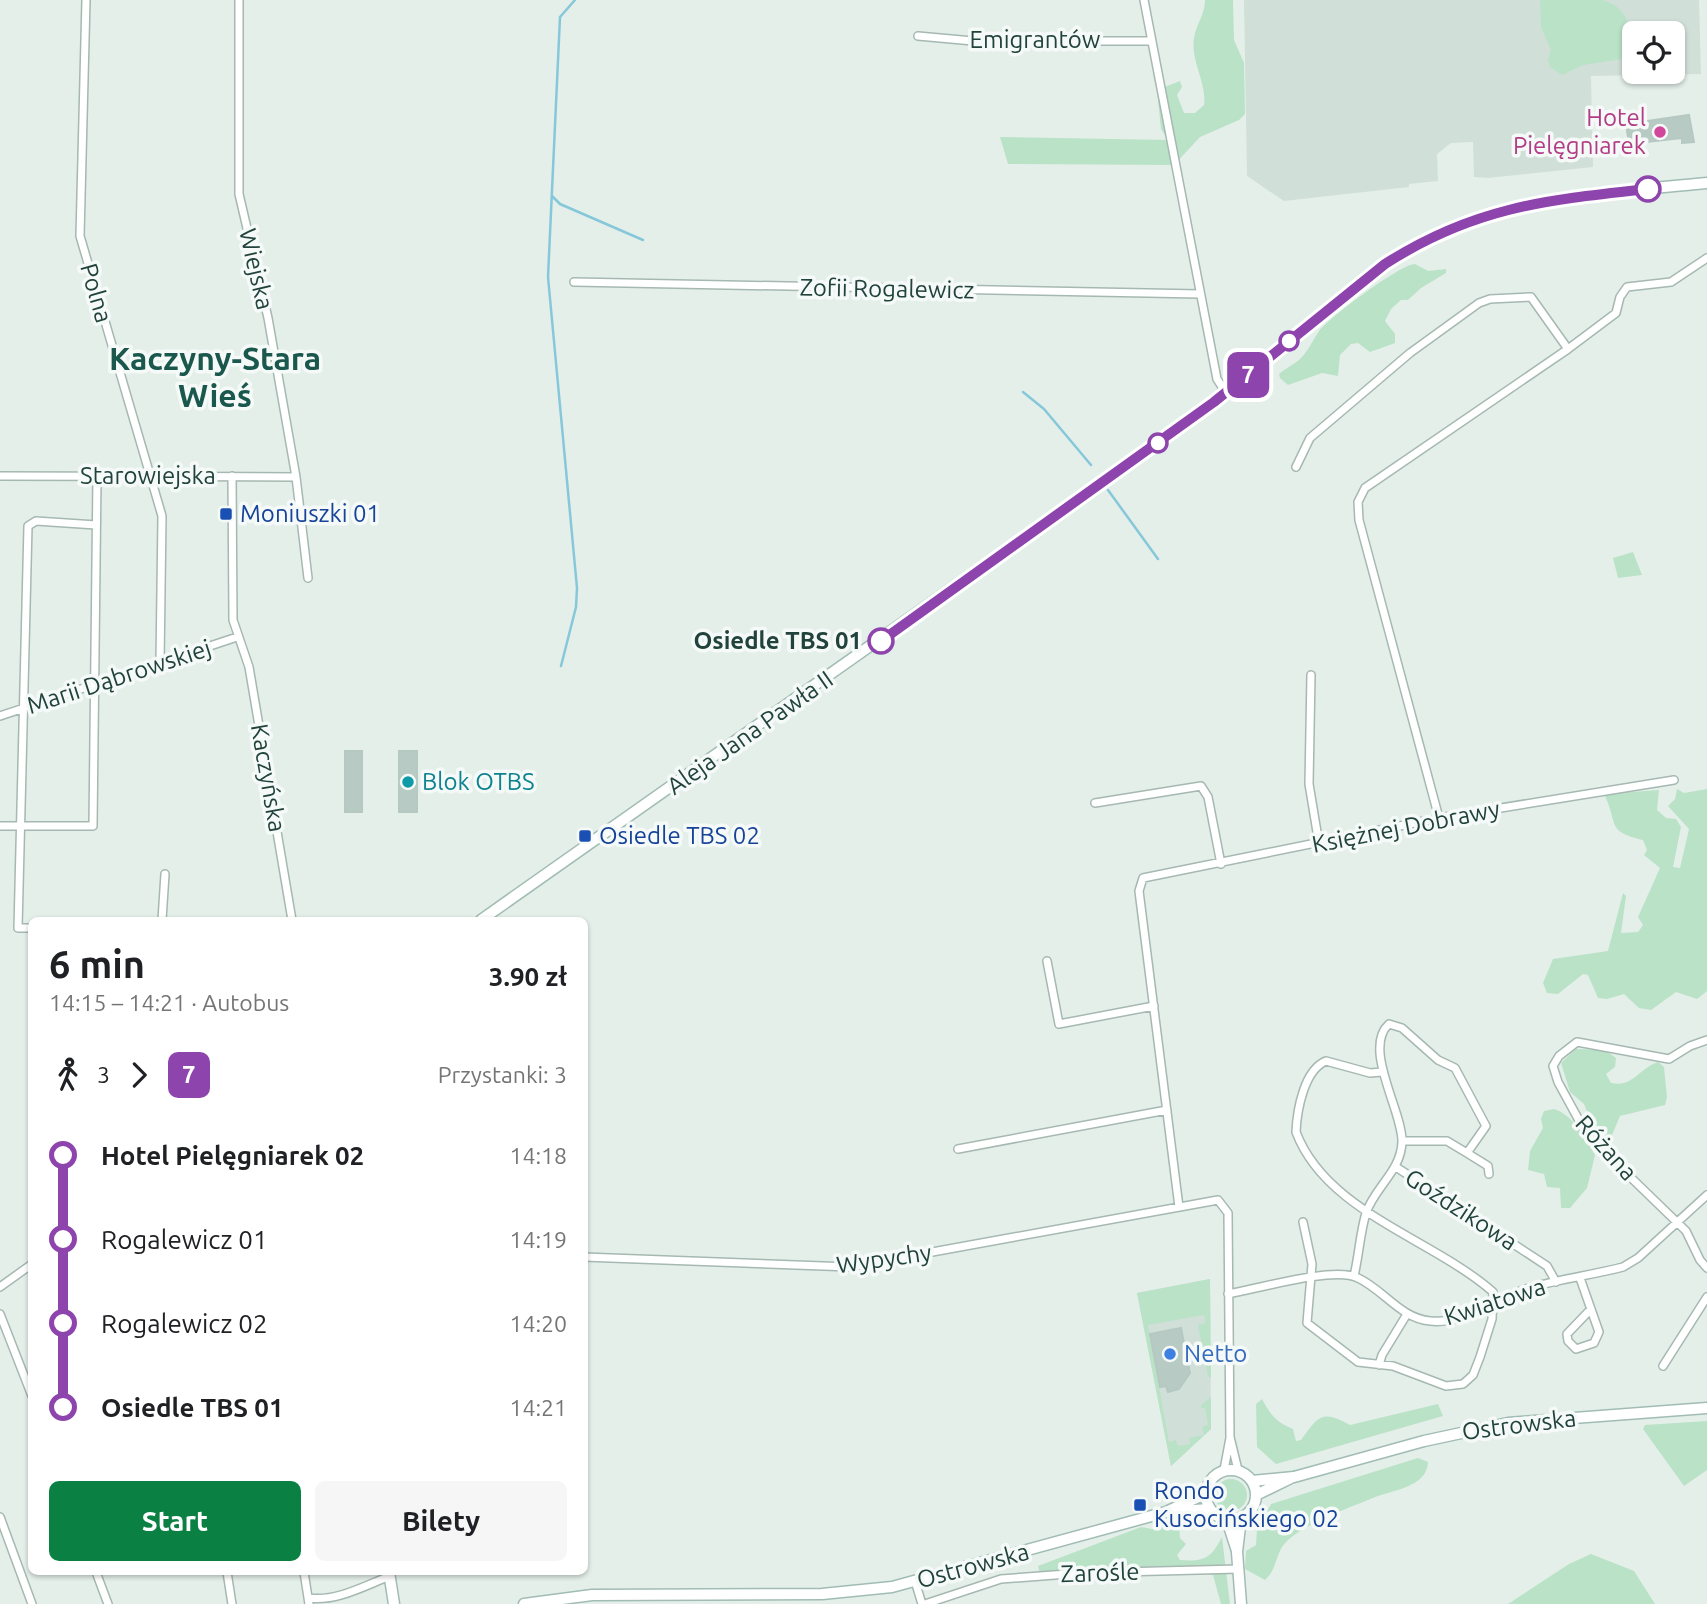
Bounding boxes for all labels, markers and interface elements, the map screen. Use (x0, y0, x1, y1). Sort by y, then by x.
map controls (1622, 21, 1685, 84)
button: locate (1622, 21, 1685, 84)
street label: Emigrantów (970, 26, 1101, 53)
place label: Hotel Pielęgniarek (1513, 104, 1646, 159)
marker: Hotel Pielęgniarek (1652, 124, 1668, 140)
unlabelled marker (1635, 176, 1661, 202)
street label: Wiejska (234, 226, 279, 312)
street label: Polna (75, 260, 118, 326)
street label: Zofii Rogalewicz (799, 273, 975, 304)
unlabelled marker (1279, 331, 1299, 351)
district label: Kaczyny-Stara Wieś (109, 340, 321, 413)
line badge: 7 (1225, 352, 1271, 398)
text: 7 (1241, 361, 1255, 388)
unlabelled marker (1148, 433, 1168, 453)
street label: Starowiejska (80, 462, 216, 489)
place label: Moniuszki 01 (240, 500, 380, 527)
marker: Moniuszki 01 (218, 506, 234, 522)
place label: Osiedle TBS 01 (693, 627, 862, 654)
marker: Osiedle TBS 01 (868, 628, 894, 654)
street label: Marii Dąbrowskiej (23, 634, 214, 719)
street label: Aleja Jana Pawła II (662, 665, 838, 800)
street label: Kaczyńska (246, 722, 291, 834)
place label: Blok OTBS (422, 768, 535, 795)
marker: Blok OTBS (400, 774, 416, 790)
street label: Księżnej Dobrawy (1310, 795, 1503, 858)
place label: Osiedle TBS 02 (599, 822, 760, 849)
marker: Osiedle TBS 02 (577, 828, 593, 844)
text: 6 min (49, 943, 145, 985)
text: 3.90 zł (489, 962, 567, 991)
text: 14:15 – 14:21 · Autobus (49, 990, 289, 1015)
icon: walk (49, 1056, 87, 1094)
icon: forward (120, 1056, 158, 1094)
text: 7 (182, 1061, 196, 1088)
text: 3 (97, 1062, 110, 1087)
text: Przystanki: 3 (438, 1062, 567, 1087)
street label: Różana (1570, 1110, 1643, 1186)
text: Hotel Pielęgniarek 02 (101, 1141, 364, 1170)
text: 14:18 (509, 1143, 567, 1168)
street label: Goździkowa (1400, 1163, 1522, 1256)
text: Rogalewicz 01 (101, 1225, 268, 1254)
text: 14:19 (509, 1227, 567, 1252)
street label: Wypychy (835, 1238, 934, 1279)
street label: Kwiatowa (1441, 1272, 1549, 1331)
text: Rogalewicz 02 (101, 1309, 268, 1338)
text: 14:20 (509, 1311, 567, 1336)
place label: Netto (1184, 1340, 1247, 1367)
marker: Netto (1162, 1346, 1178, 1362)
text: Osiedle TBS 01 (101, 1393, 284, 1422)
text: 14:21 (509, 1395, 567, 1420)
street label: Ostrowska (1460, 1404, 1578, 1445)
place label: Rondo Kusocińskiego 02 (1154, 1477, 1339, 1532)
button: Start (49, 1481, 301, 1561)
button: Bilety (315, 1481, 567, 1561)
marker: Rondo Kusocińskiego 02 (1132, 1497, 1148, 1513)
street label: Ostrowska (914, 1538, 1032, 1593)
street label: Zarośle (1060, 1558, 1140, 1587)

